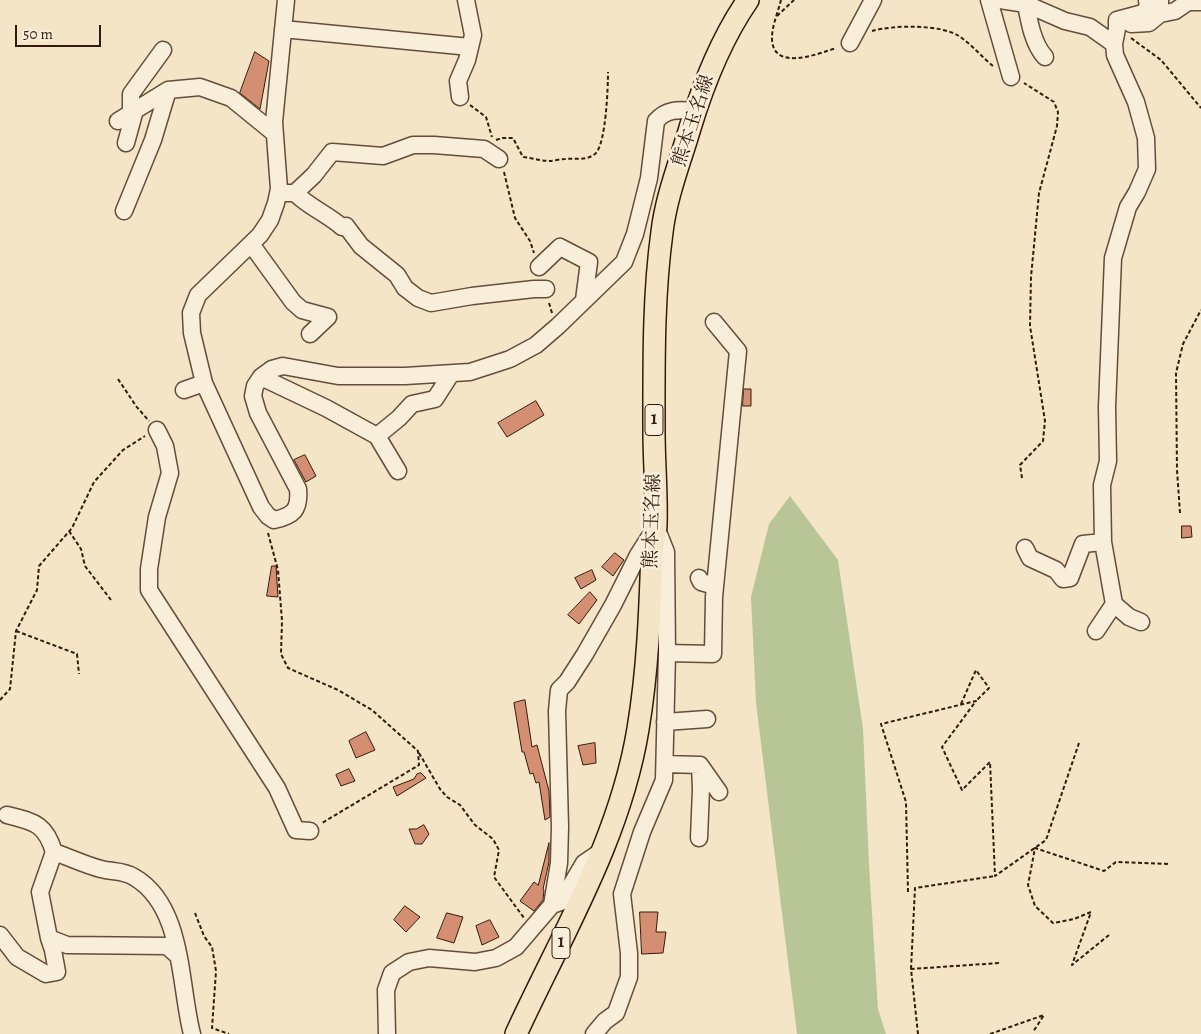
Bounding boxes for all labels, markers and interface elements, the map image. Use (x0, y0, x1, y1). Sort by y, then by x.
scale bar (18, 15, 104, 47)
text: 50 m (23, 24, 53, 44)
street label: 熊本玉名線 (668, 72, 720, 170)
road number: 1 (645, 404, 663, 436)
street label: 熊本玉名線 (640, 473, 666, 569)
road number: 1 (552, 928, 570, 958)

